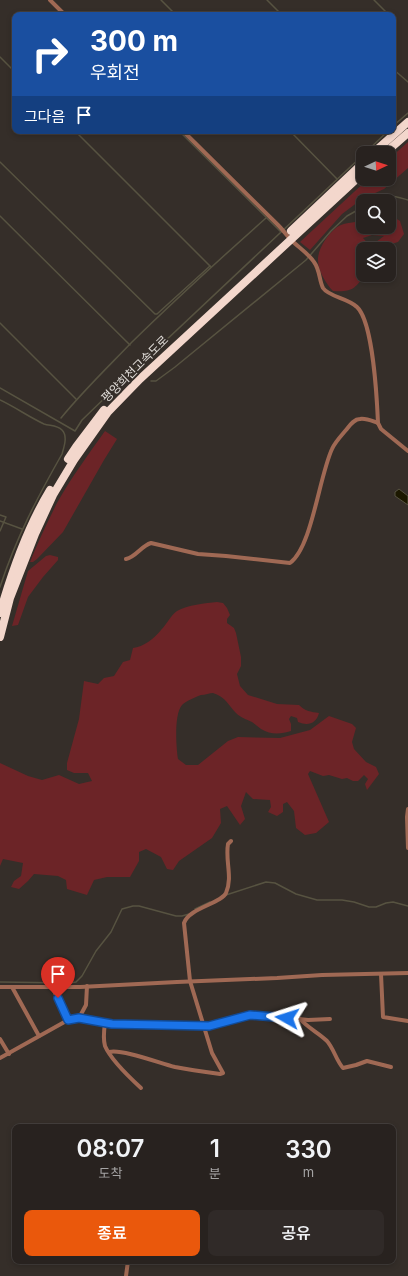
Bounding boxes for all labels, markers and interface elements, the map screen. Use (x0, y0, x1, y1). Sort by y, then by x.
text: 300 m (90, 24, 178, 58)
icon: right (24, 28, 76, 80)
text: 우회전 (90, 62, 140, 83)
icon: arrive (73, 104, 95, 126)
text: 그다음 (24, 107, 65, 126)
north arrow (356, 146, 396, 186)
map controls (356, 146, 396, 282)
button: search (356, 194, 396, 234)
button: layers (356, 242, 396, 282)
street label: 평양희천고속도로 (98, 332, 171, 405)
pin (41, 957, 75, 998)
icon: arrive (47, 963, 69, 985)
position arrow (266, 997, 308, 1039)
text: 08:07 (76, 1134, 144, 1163)
text: 1 (210, 1134, 220, 1163)
text: 330 (285, 1135, 332, 1164)
text: m (303, 1164, 314, 1180)
text: 도착 (98, 1165, 122, 1181)
text: 분 (209, 1165, 221, 1181)
button: 종료 (24, 1210, 200, 1256)
button: 공유 (208, 1210, 384, 1256)

